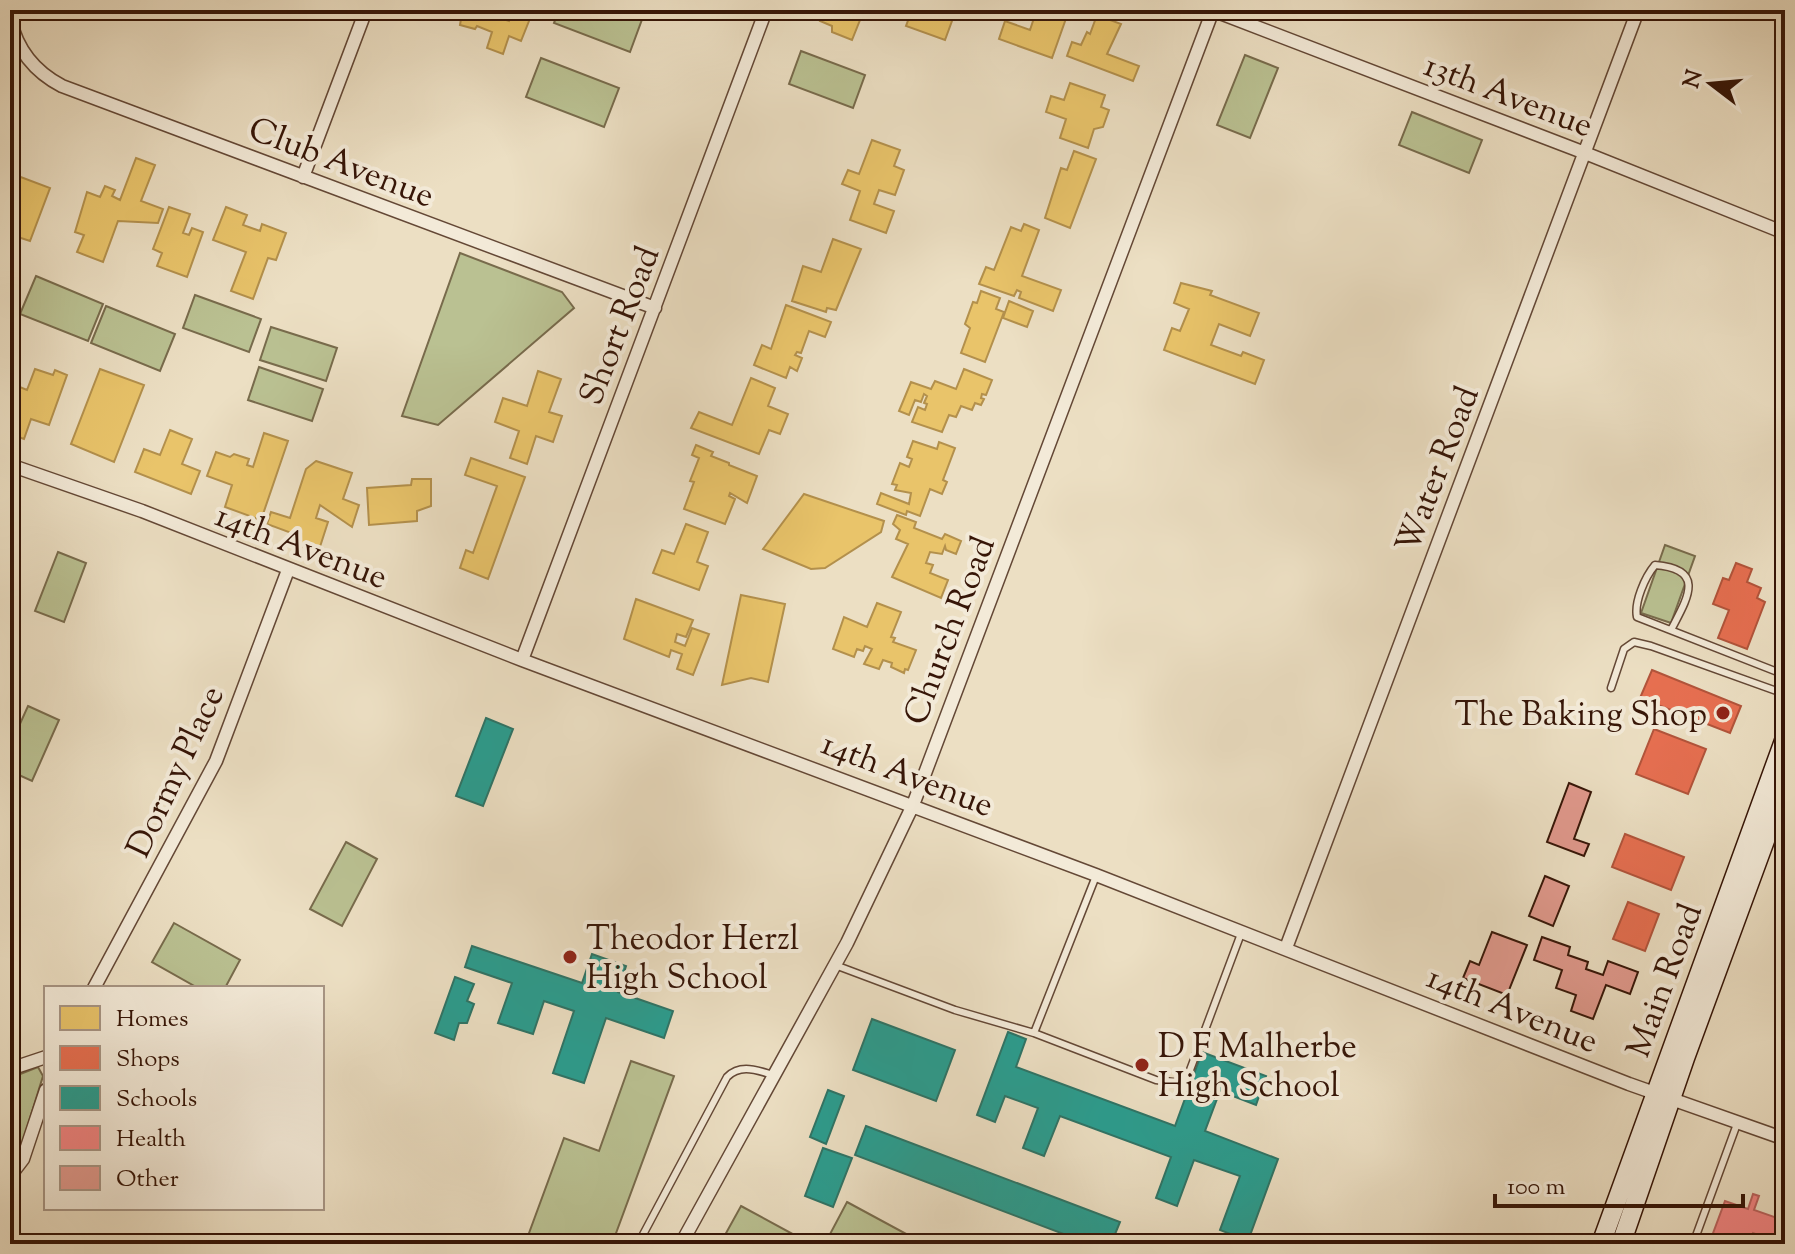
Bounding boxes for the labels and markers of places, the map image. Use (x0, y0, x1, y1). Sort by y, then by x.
place label: The Baking Shop (1455, 692, 1707, 741)
marker: The Baking Shop (1714, 704, 1732, 722)
place label: Theodor Herzl High School (586, 916, 799, 1004)
marker: Theodor Herzl High School (561, 948, 579, 966)
place label: D F Malherbe High School (1158, 1024, 1357, 1112)
marker: D F Malherbe High School (1133, 1056, 1151, 1074)

